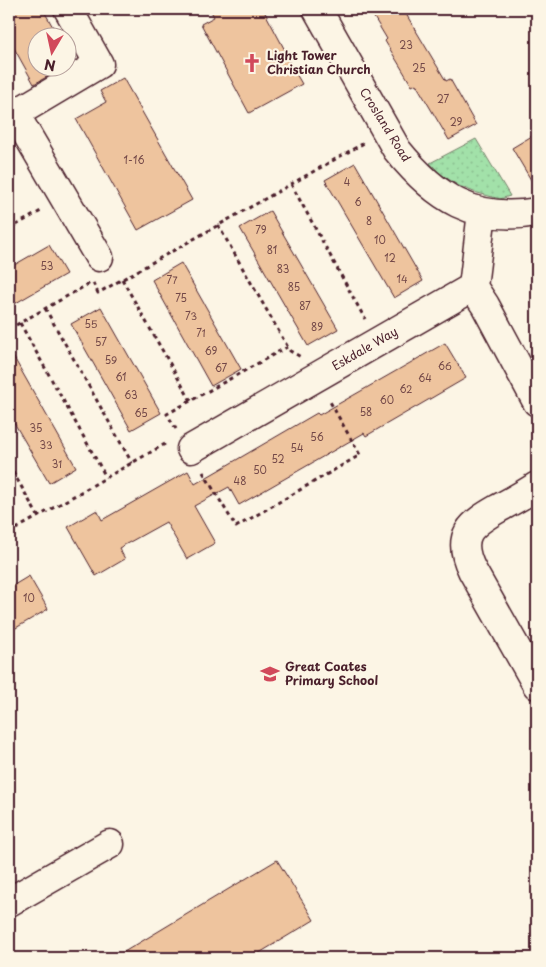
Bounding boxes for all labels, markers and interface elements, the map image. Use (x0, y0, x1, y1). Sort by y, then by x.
north arrow (28, 28, 78, 78)
house number: 23 (399, 37, 413, 52)
place label: Light Tower Christian Church (267, 46, 371, 78)
church icon: Light Tower Christian Church (241, 52, 263, 74)
text: N (43, 54, 57, 77)
house number: 25 (412, 60, 426, 75)
street label: Crosland Road (356, 84, 416, 165)
house number: 27 (437, 91, 450, 106)
house number: 29 (450, 114, 463, 129)
house number: 1-16 (124, 152, 144, 167)
house number: 4 (344, 174, 351, 189)
house number: 6 (354, 194, 362, 209)
house number: 8 (366, 213, 372, 228)
house number: 79 (255, 222, 267, 237)
house number: 10 (374, 232, 386, 247)
house number: 81 (267, 242, 277, 257)
house number: 12 (384, 250, 396, 265)
house number: 53 (41, 258, 53, 273)
house number: 83 (277, 261, 289, 276)
house number: 14 (396, 271, 408, 286)
house number: 77 (166, 272, 178, 287)
house number: 85 (288, 279, 300, 294)
house number: 75 (175, 290, 187, 305)
house number: 87 (299, 298, 311, 313)
house number: 73 (185, 308, 197, 323)
house number: 55 (85, 316, 98, 331)
house number: 89 (311, 319, 323, 334)
street label: Eskdale Way (328, 322, 401, 374)
house number: 71 (196, 325, 206, 340)
house number: 57 (95, 334, 107, 349)
house number: 69 (205, 343, 217, 358)
house number: 59 (105, 352, 117, 367)
house number: 66 (438, 358, 452, 373)
house number: 67 (215, 360, 227, 375)
house number: 61 (115, 369, 127, 384)
house number: 64 (418, 370, 432, 385)
house number: 62 (399, 381, 413, 396)
house number: 63 (124, 387, 138, 402)
house number: 60 (380, 392, 394, 407)
house number: 58 (360, 404, 372, 419)
house number: 65 (134, 405, 148, 420)
house number: 35 (30, 420, 42, 435)
house number: 56 (310, 429, 324, 444)
house number: 33 (39, 437, 53, 452)
house number: 54 (290, 440, 304, 455)
house number: 52 (271, 451, 285, 466)
house number: 31 (52, 456, 62, 471)
house number: 50 (253, 462, 267, 477)
house number: 48 (234, 473, 246, 488)
house number: 10 (23, 590, 35, 605)
place label: Great Coates Primary School (285, 657, 378, 689)
school or university icon: Great Coates Primary School (259, 663, 281, 685)

